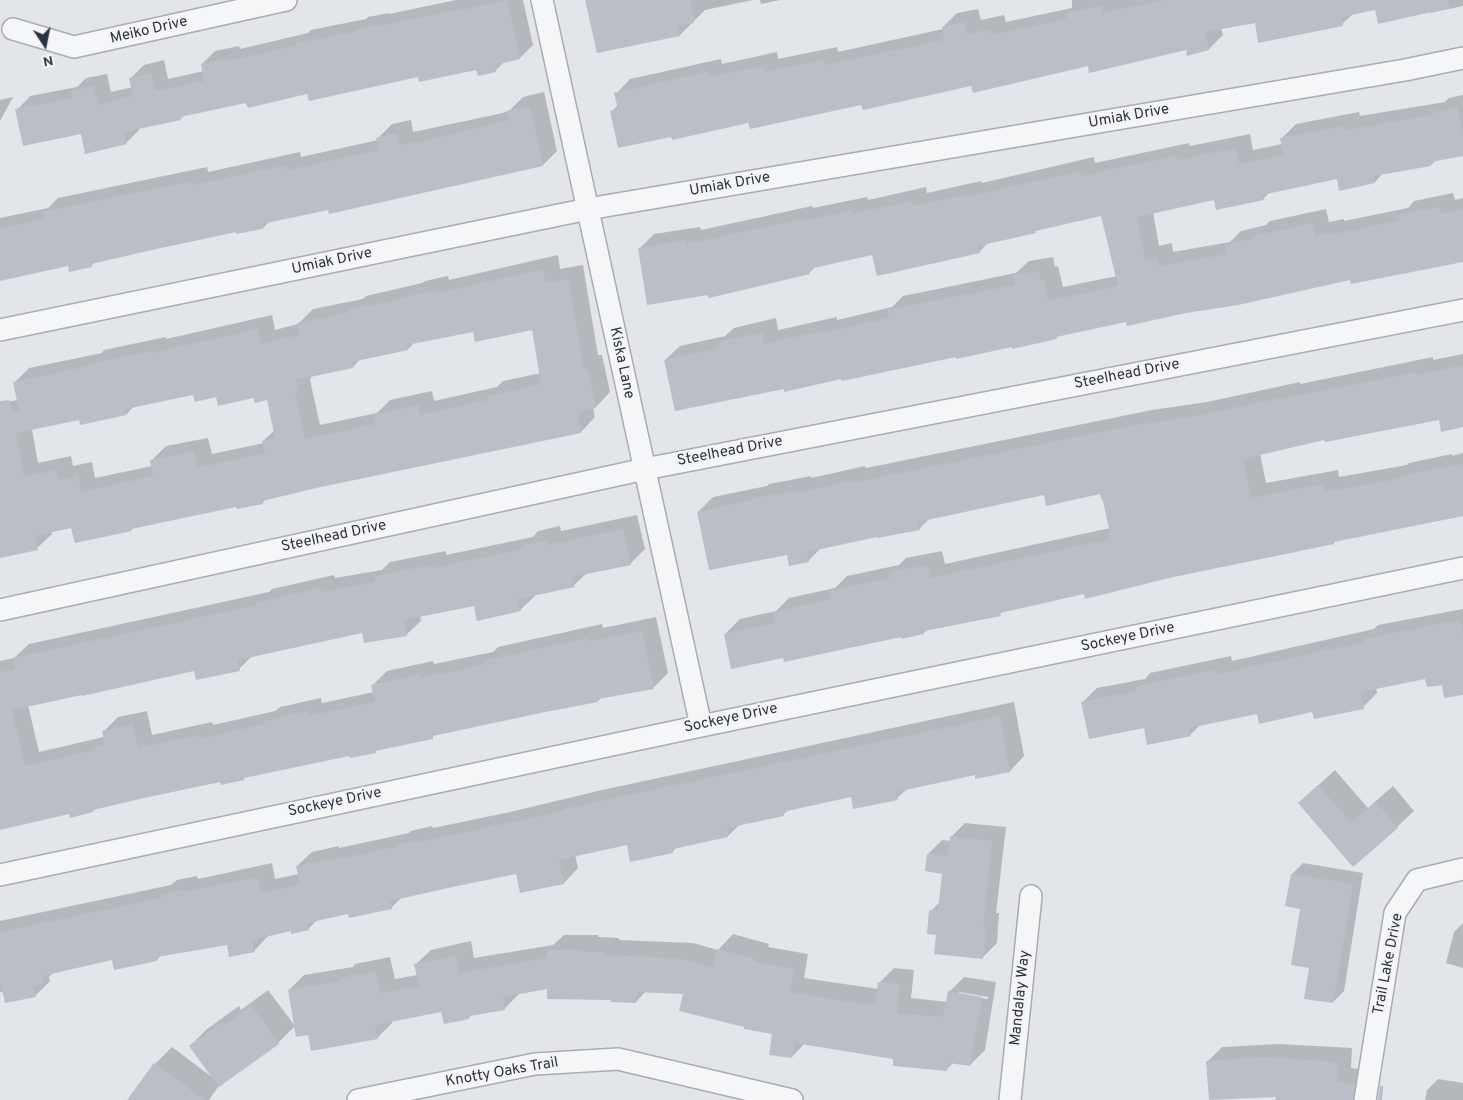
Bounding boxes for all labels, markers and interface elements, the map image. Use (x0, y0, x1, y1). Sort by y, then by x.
street label: Meiko Drive (109, 13, 189, 49)
north arrow (20, 20, 70, 70)
text: N (41, 51, 55, 70)
street label: Umiak Drive (1087, 101, 1171, 133)
street label: Umiak Drive (688, 169, 772, 201)
street label: Umiak Drive (290, 245, 374, 279)
street label: Kiska Lane (605, 325, 637, 401)
street label: Steelhead Drive (1073, 356, 1181, 394)
street label: Steelhead Drive (676, 433, 784, 471)
street label: Steelhead Drive (280, 517, 388, 557)
street label: Sockeye Drive (1080, 619, 1176, 657)
street label: Sockeye Drive (683, 700, 779, 738)
street label: Sockeye Drive (287, 784, 383, 822)
street label: Trail Lake Drive (1370, 912, 1408, 1016)
street label: Mandalay Way (1007, 949, 1035, 1047)
street label: Knotty Oaks Trail (444, 1054, 560, 1092)

